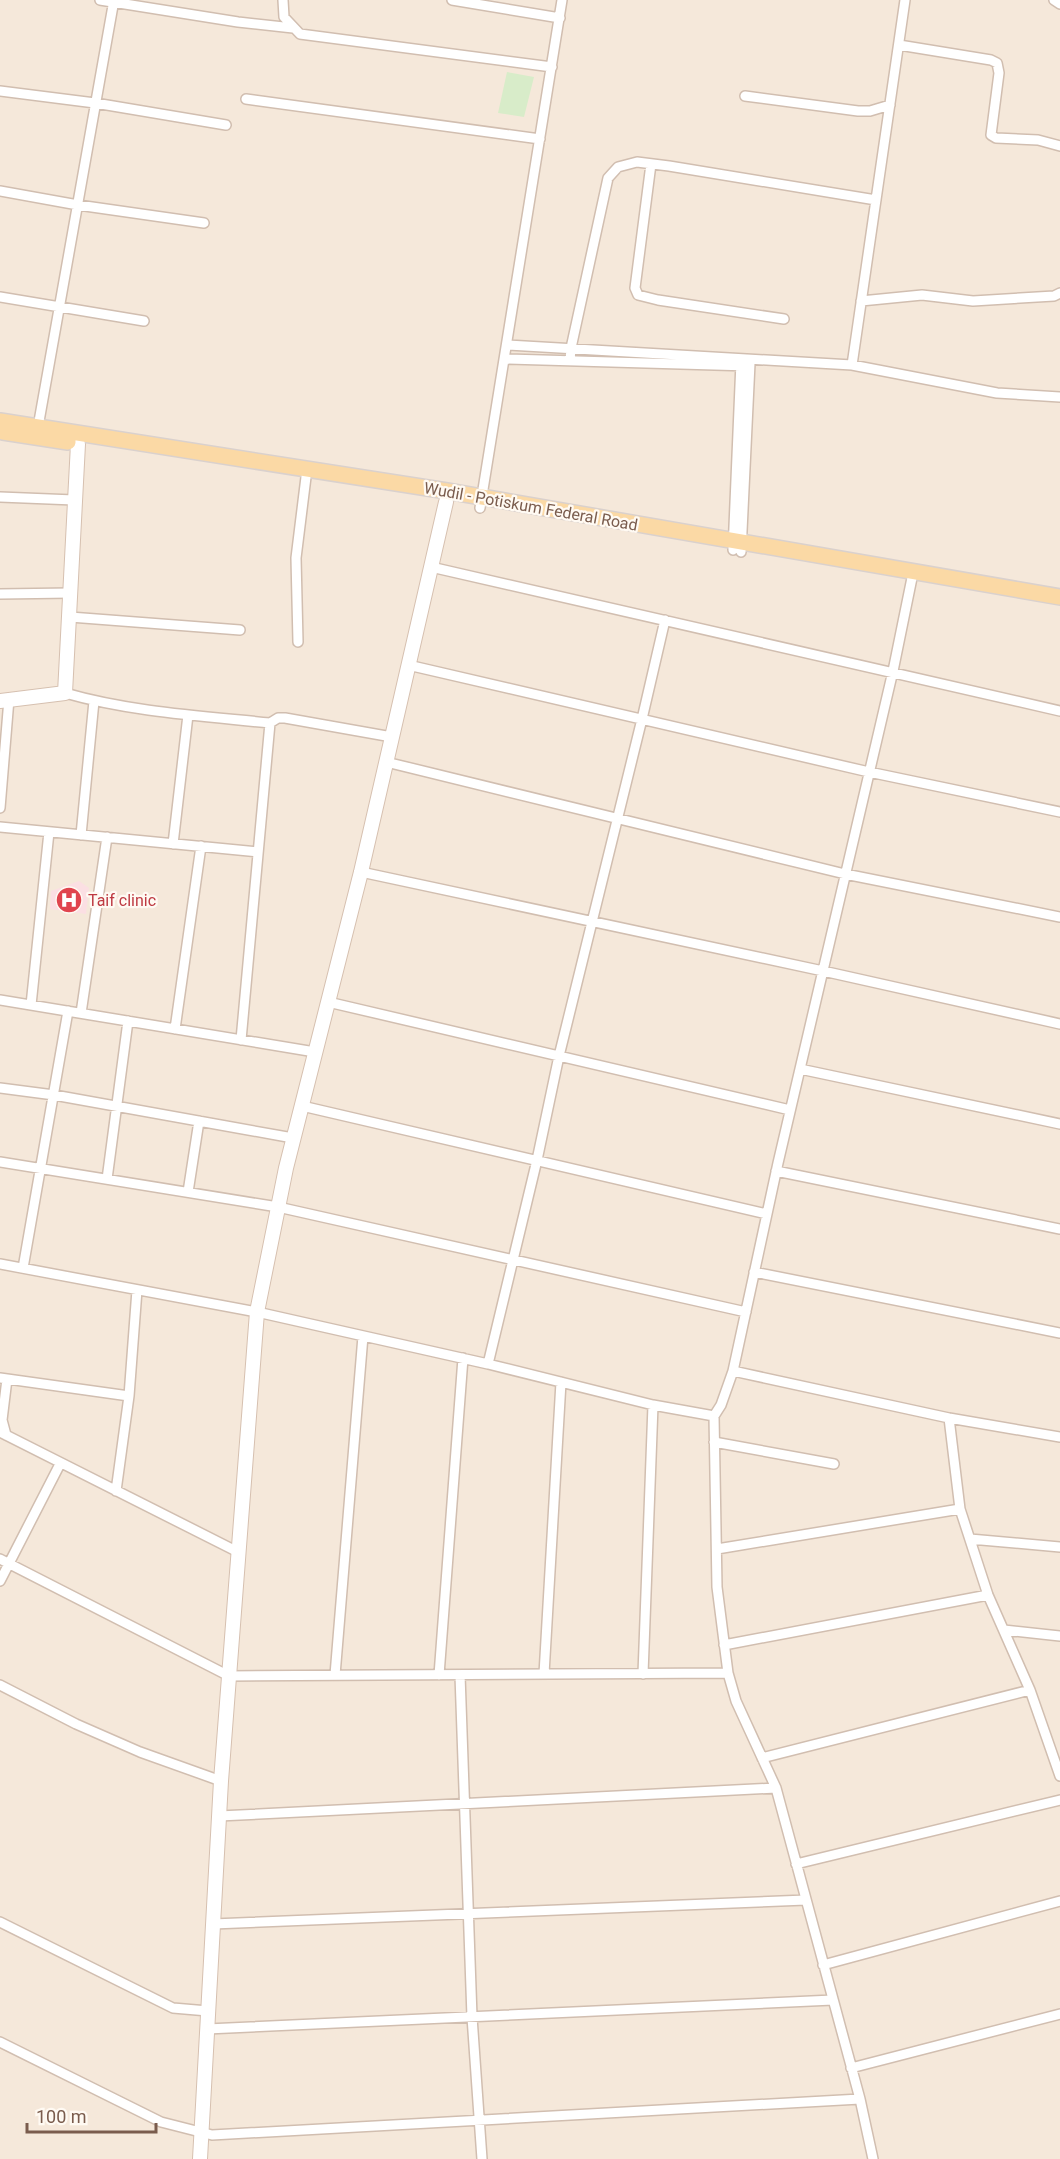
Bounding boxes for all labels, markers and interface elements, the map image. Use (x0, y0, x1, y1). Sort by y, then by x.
street label: Wudil - Potiskum Federal Road (423, 478, 639, 535)
hospital icon: Taif clinic (54, 885, 84, 915)
place label: Taif clinic (88, 891, 156, 910)
scale bar (27, 2096, 156, 2134)
text: 100 m (36, 2106, 87, 2127)

